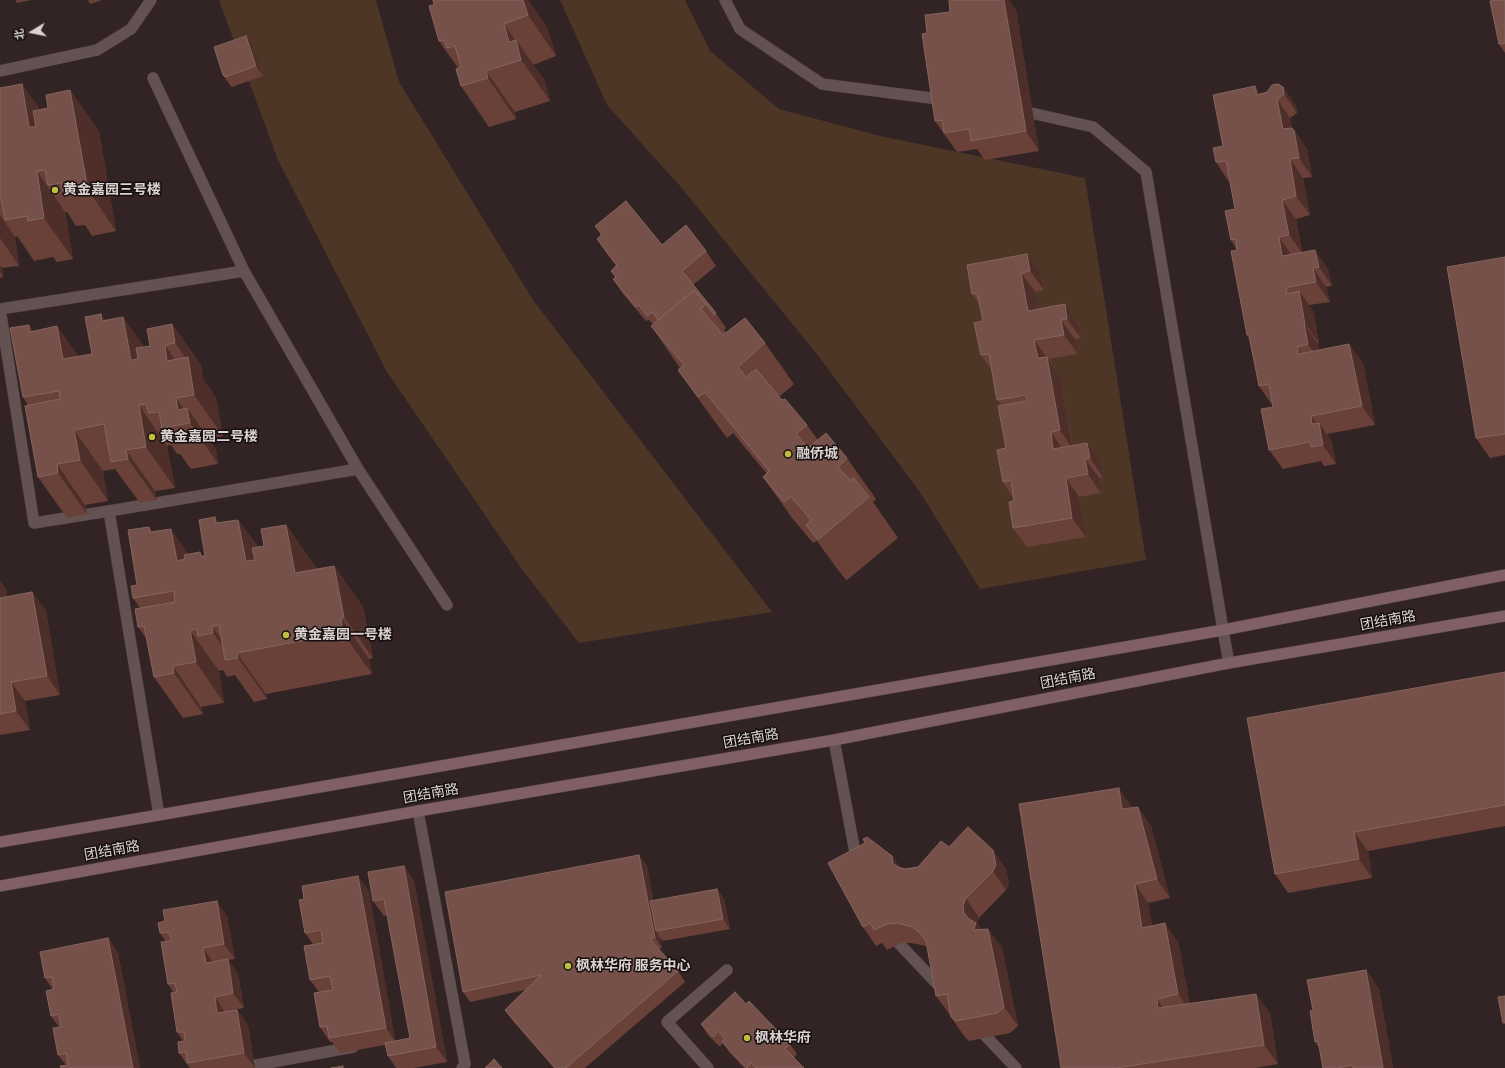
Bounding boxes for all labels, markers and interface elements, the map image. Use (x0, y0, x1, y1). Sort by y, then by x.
north arrow (12, 12, 52, 52)
text: 北 (12, 28, 27, 41)
place label: 黄金嘉园三号楼 (63, 182, 161, 198)
marker: 黄金嘉园三号楼 (50, 185, 60, 195)
place label: 黄金嘉园二号楼 (160, 429, 258, 445)
marker: 黄金嘉园二号楼 (147, 432, 157, 442)
place label: 融侨城 (796, 446, 838, 462)
marker: 融侨城 (783, 449, 793, 459)
street label: 团结南路 (1359, 608, 1417, 634)
place label: 黄金嘉园一号楼 (294, 627, 392, 643)
marker: 黄金嘉园一号楼 (281, 630, 291, 640)
street label: 团结南路 (1039, 665, 1097, 693)
street label: 团结南路 (722, 726, 780, 752)
street label: 团结南路 (402, 781, 460, 807)
street label: 团结南路 (83, 838, 141, 864)
place label: 枫林华府 服务中心 (576, 958, 691, 974)
marker: 枫林华府 服务中心 (563, 961, 573, 971)
place label: 枫林华府 (755, 1030, 811, 1046)
marker: 枫林华府 (742, 1033, 752, 1043)

